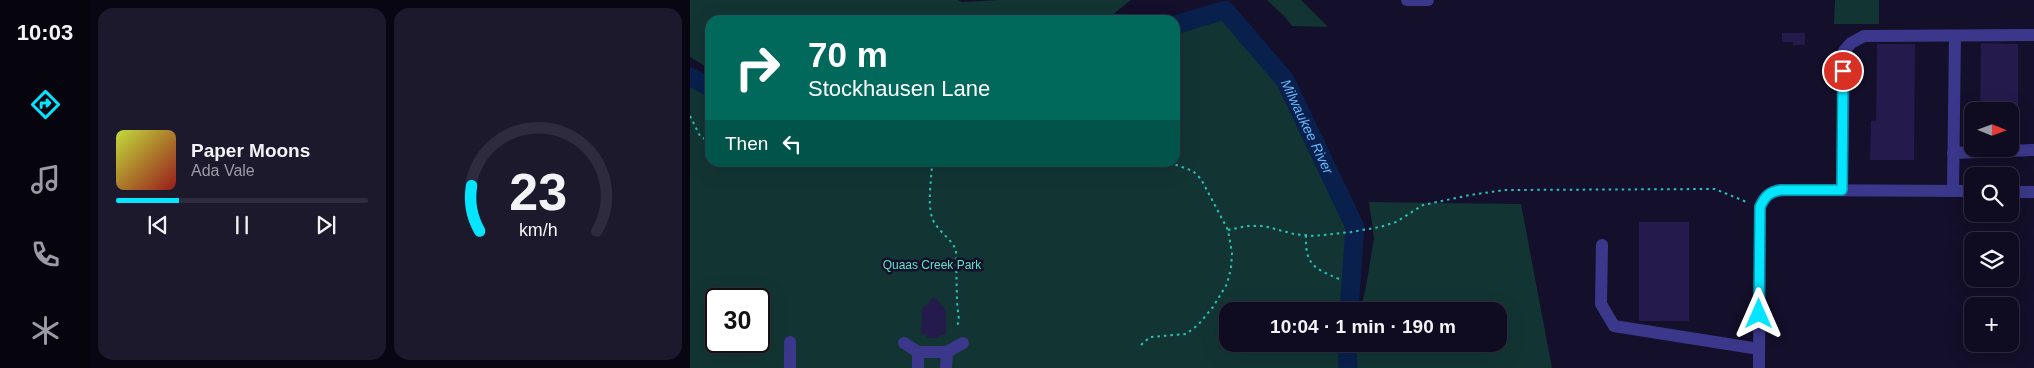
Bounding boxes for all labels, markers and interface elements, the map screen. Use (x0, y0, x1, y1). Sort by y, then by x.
text: 10:03 (17, 20, 73, 45)
icon: right (725, 35, 790, 100)
text: 70 m (808, 35, 888, 74)
pin (1822, 50, 1864, 92)
icon: arrive (1829, 57, 1857, 85)
text: Stockhausen Lane (808, 76, 990, 101)
water label: Milwaukee River (1278, 77, 1337, 178)
icon: directions (28, 87, 63, 122)
north arrow (1964, 102, 2019, 158)
map controls (1964, 102, 2019, 352)
icon: left (778, 130, 806, 158)
text: Then (725, 133, 768, 154)
text: Paper Moons (191, 140, 310, 161)
icon: music (28, 162, 63, 197)
text: Ada Vale (191, 162, 255, 179)
text: 23 (509, 163, 567, 221)
button: search (1964, 167, 2019, 222)
icon: previous (144, 211, 172, 239)
icon: pause (228, 211, 256, 239)
icon: next (312, 211, 340, 239)
text: km/h (519, 220, 557, 240)
button: layers (1964, 232, 2019, 287)
icon: phone (28, 237, 63, 272)
park label: Quaas Creek Park (883, 258, 982, 272)
position arrow (1732, 287, 1784, 339)
speed limit sign: 30 (705, 288, 770, 353)
button: + (1964, 297, 2019, 352)
icon: climate (28, 313, 63, 348)
text: 10:04 · 1 min · 190 m (1270, 316, 1456, 337)

